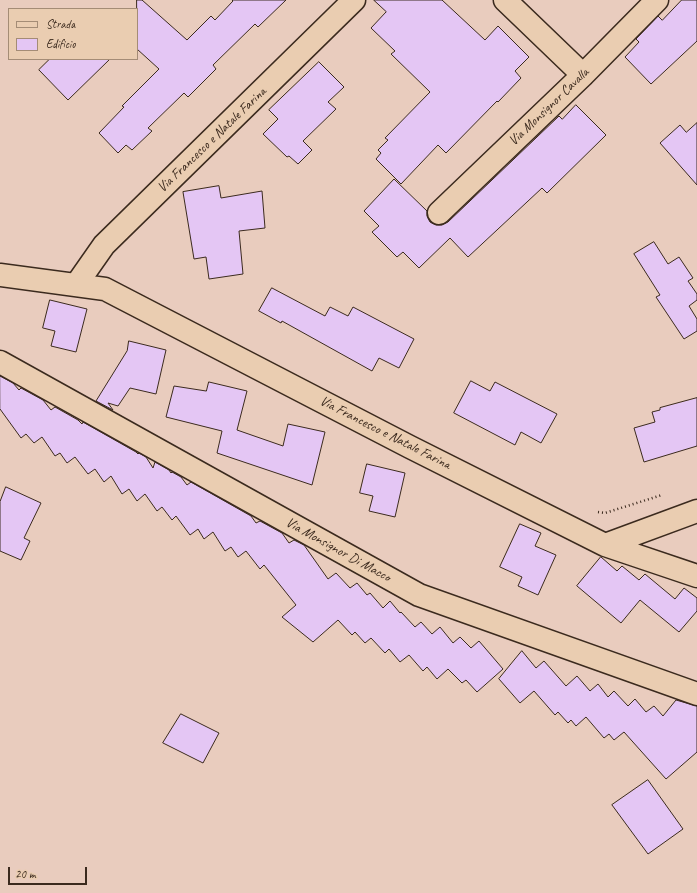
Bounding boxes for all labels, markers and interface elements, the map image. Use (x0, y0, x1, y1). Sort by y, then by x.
legend (8, 8, 138, 60)
text: Strada (46, 16, 75, 32)
text: Edificio (46, 36, 76, 52)
street label: Via Monsignor Cavalla (505, 64, 593, 150)
street label: Via Francesco e Natale Farina (154, 84, 270, 196)
street label: Via Francesco e Natale Farina (317, 393, 453, 473)
street label: Via Monsignor Di Macco (283, 514, 393, 586)
scale bar (10, 859, 89, 885)
text: 20 m (15, 866, 35, 882)

